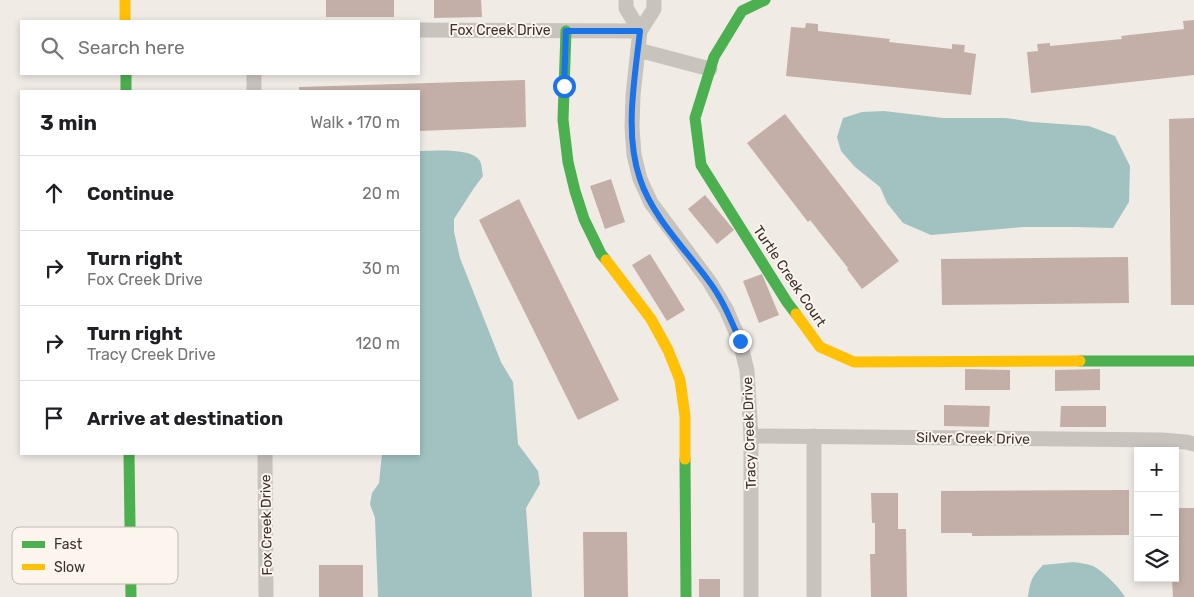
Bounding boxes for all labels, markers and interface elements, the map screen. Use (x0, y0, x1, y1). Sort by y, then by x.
search box (20, 20, 420, 75)
street label: Fox Creek Drive (449, 22, 551, 39)
icon: search (38, 34, 66, 62)
text: Search here (78, 36, 185, 59)
route start (553, 75, 576, 98)
text: 3 min (40, 110, 97, 135)
text: Walk · 170 m (310, 113, 400, 132)
icon: ahead (40, 179, 68, 207)
text: Continue (87, 182, 174, 205)
text: 20 m (362, 184, 400, 203)
street label: Turtle Creek Court (749, 223, 830, 330)
text: Turn right (87, 247, 182, 270)
icon: right (40, 254, 68, 282)
text: 30 m (362, 259, 400, 278)
text: Fox Creek Drive (87, 270, 203, 289)
text: Turn right (87, 322, 182, 345)
icon: right (40, 329, 68, 357)
route end (729, 330, 752, 353)
text: 120 m (355, 334, 400, 353)
text: Tracy Creek Drive (87, 345, 216, 364)
street label: Tracy Creek Drive (739, 376, 760, 490)
icon: arrive (40, 404, 68, 432)
text: Arrive at destination (87, 407, 283, 430)
street label: Silver Creek Drive (916, 429, 1030, 448)
map controls (1134, 447, 1179, 582)
button: + (1134, 447, 1179, 492)
street label: Fox Creek Drive (257, 474, 276, 576)
button: − (1134, 492, 1179, 537)
legend (12, 527, 178, 584)
text: Fast (54, 536, 83, 553)
button: layers (1134, 537, 1179, 582)
text: Slow (54, 559, 85, 576)

